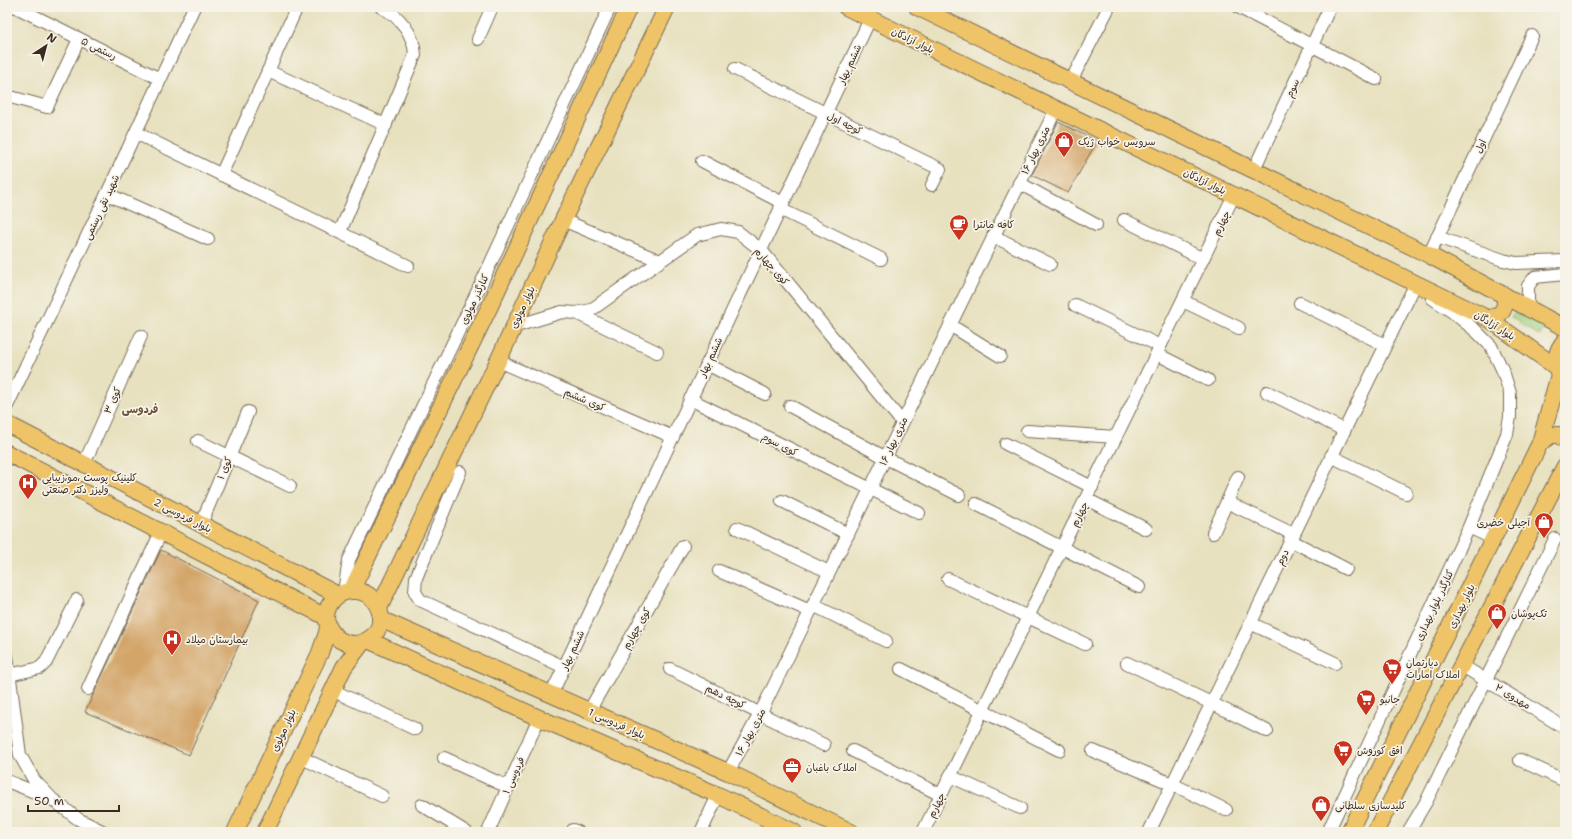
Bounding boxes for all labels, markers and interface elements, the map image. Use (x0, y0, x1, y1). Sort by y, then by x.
street label: بلوار آزادگان (889, 25, 936, 56)
north arrow (26, 26, 66, 66)
text: N (44, 30, 60, 47)
street label: رستمی ۵ (78, 34, 119, 64)
street label: ششم بهار (834, 42, 865, 87)
street label: سوم (1283, 77, 1303, 100)
street label: کوچه اول (825, 109, 865, 138)
street label: ۱۶ متری بهار (1018, 124, 1053, 177)
shop icon: سرویس خواب ژیک (1053, 130, 1075, 158)
place label: سرویس خواب ژیک (1078, 135, 1156, 148)
street label: اول (1472, 137, 1489, 155)
street label: بلوار آزادگان (1181, 166, 1228, 197)
street label: شهید نقی رستمی (81, 172, 123, 242)
street label: چهارم (1210, 208, 1234, 238)
cafe icon: کافه مانترا (948, 213, 970, 241)
place label: کافه مانترا (973, 218, 1014, 231)
street label: کوی چهارم (751, 245, 792, 289)
street label: کنارگذر مولوی (457, 272, 492, 327)
street label: بلوار مولوی (507, 284, 538, 331)
street label: بلوار آزادگان (1472, 308, 1518, 343)
street label: ششم بهار (695, 335, 726, 380)
street label: کوی ۳ (101, 385, 124, 416)
street label: کوی ششم (562, 385, 607, 415)
district label: فردوسی (122, 402, 158, 417)
street label: ۱۶ متری بهار (877, 415, 910, 468)
street label: کوی سوم (759, 430, 800, 460)
street label: کوی ۱ (214, 455, 235, 481)
place label: کلینیک پوست ،مو،زیبایی ولیزر دکتر صنعتی (42, 471, 137, 497)
hospital icon: کلینیک پوست ،مو،زیبایی ولیزر دکتر صنعتی (17, 472, 39, 500)
street label: بلوار فردوسی 2 (151, 495, 214, 536)
street label: چهارم (1068, 499, 1092, 529)
shop icon: آجیلی خضری (1533, 511, 1555, 539)
place label: آجیلی خضری (1477, 516, 1531, 530)
street label: دوم (1273, 547, 1294, 568)
street label: کنارگذر بلوار بهداری (1412, 568, 1457, 643)
street label: بلوار بهداری (1445, 582, 1478, 631)
shop icon: تک‌پوشان (1486, 602, 1508, 630)
street label: کوی چهارم (619, 605, 654, 652)
place label: تک‌پوشان (1511, 607, 1547, 620)
hospital icon: بیمارستان میلاد (161, 628, 183, 656)
street label: ششم بهار (557, 628, 588, 673)
place label: بیمارستان میلاد (186, 633, 248, 646)
place label: دپارتمان املاک امارات (1406, 656, 1460, 681)
supermarket icon: دپارتمان املاک امارات (1381, 657, 1403, 685)
street label: کوچه دهم (703, 681, 748, 713)
street label: مهدوی ۲ (1493, 681, 1533, 712)
supermarket icon: جانبو (1355, 688, 1377, 716)
place label: جانبو (1379, 693, 1400, 706)
street label: بلوار فردوسی 1 (586, 705, 647, 743)
street label: ۱۶ متری بهار (732, 706, 769, 758)
street label: بلوار مولوی (268, 707, 299, 754)
supermarket icon: افق کوروش (1332, 739, 1354, 767)
place label: افق کوروش (1357, 744, 1402, 757)
street label: فردوسی ۱ (499, 755, 528, 796)
office icon: املاک باغبان (781, 756, 803, 784)
place label: املاک باغبان (806, 761, 857, 774)
scale bar (28, 787, 119, 813)
street label: چهارم (925, 790, 949, 820)
text: 50 m (34, 793, 64, 809)
shop icon: کلیدسازی سلطانی (1310, 794, 1332, 822)
place label: کلیدسازی سلطانی (1335, 799, 1406, 813)

